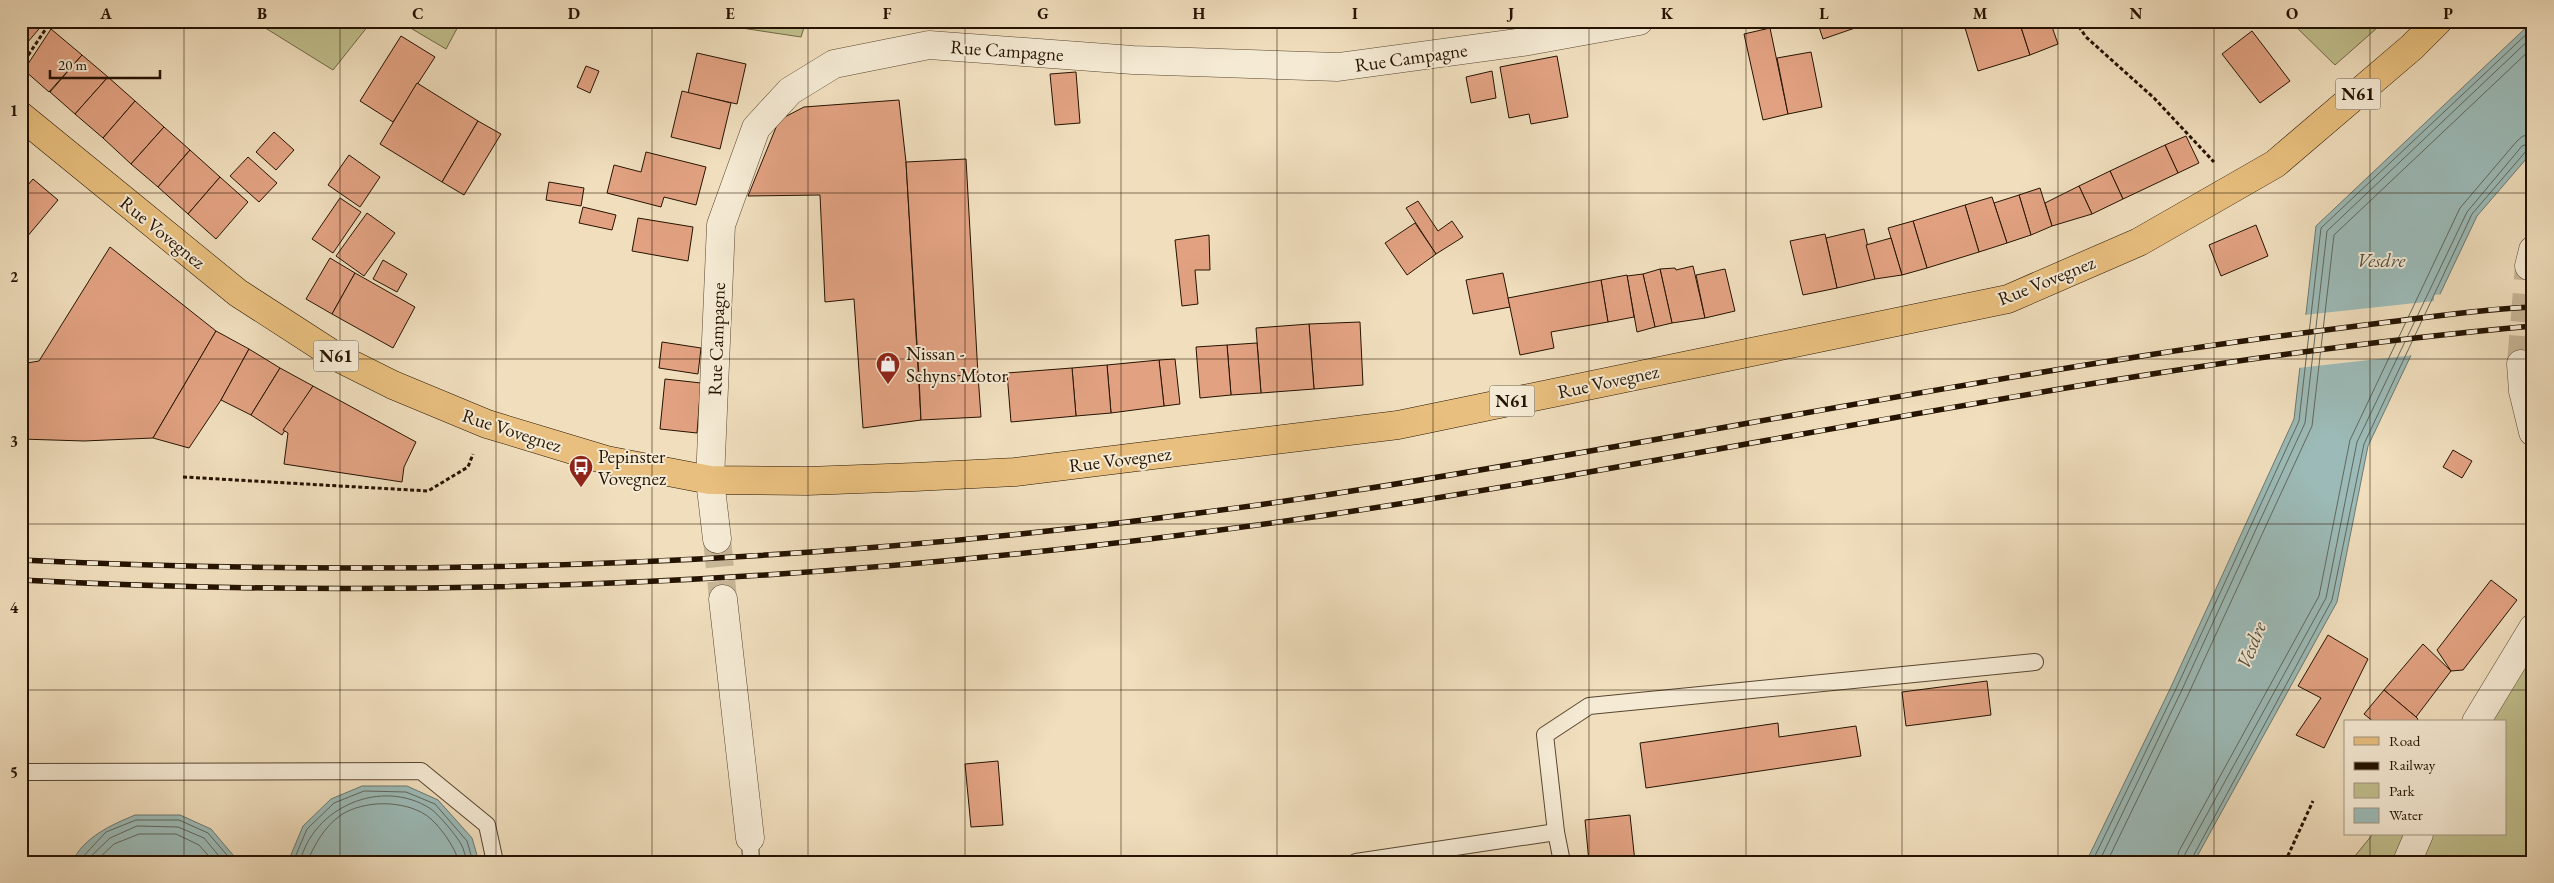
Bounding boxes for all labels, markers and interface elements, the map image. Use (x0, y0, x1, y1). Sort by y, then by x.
text: A (99, 3, 112, 24)
text: B (257, 3, 267, 24)
text: C (412, 3, 424, 24)
text: D (568, 3, 580, 24)
text: E (725, 3, 735, 24)
text: F (883, 3, 892, 24)
text: G (1037, 3, 1049, 24)
text: H (1193, 3, 1206, 24)
text: I (1352, 3, 1358, 24)
text: J (1506, 3, 1514, 24)
text: K (1661, 3, 1674, 24)
text: L (1819, 3, 1829, 24)
text: M (1973, 3, 1988, 24)
text: N (2130, 3, 2143, 24)
text: O (2286, 3, 2298, 24)
text: P (2443, 3, 2453, 24)
street label: Rue Campagne (950, 34, 1064, 67)
street label: Rue Campagne (1353, 37, 1469, 78)
scale bar (50, 48, 160, 80)
text: 20 m (58, 55, 87, 74)
road number: N61 (2336, 78, 2380, 110)
text: 1 (10, 100, 18, 121)
street label: Rue Vovegnez (115, 190, 211, 275)
water label: Vesdre (2357, 247, 2405, 273)
street label: Rue Vovegnez (1994, 249, 2099, 311)
text: 2 (10, 266, 19, 287)
street label: Rue Campagne (702, 282, 731, 396)
road number: N61 (314, 341, 358, 372)
place label: Nissan - Schyns Motor (906, 341, 1008, 388)
shop icon: Nissan - Schyns Motor (875, 351, 901, 385)
street label: Rue Vovegnez (1555, 358, 1662, 404)
road number: N61 (1490, 386, 1534, 416)
street label: Rue Vovegnez (459, 403, 565, 459)
text: 3 (10, 431, 18, 452)
street label: Rue Vovegnez (1067, 441, 1173, 478)
place label: Pepinster Vovegnez (598, 444, 667, 491)
bus stop icon: Pepinster Vovegnez (568, 454, 594, 488)
text: 4 (10, 597, 19, 618)
water label: Vesdre (2230, 617, 2272, 672)
legend (2344, 720, 2506, 836)
text: Road (2389, 731, 2421, 750)
text: Railway (2389, 755, 2436, 774)
text: 5 (10, 762, 18, 783)
text: Park (2389, 781, 2416, 800)
text: Water (2389, 805, 2423, 824)

